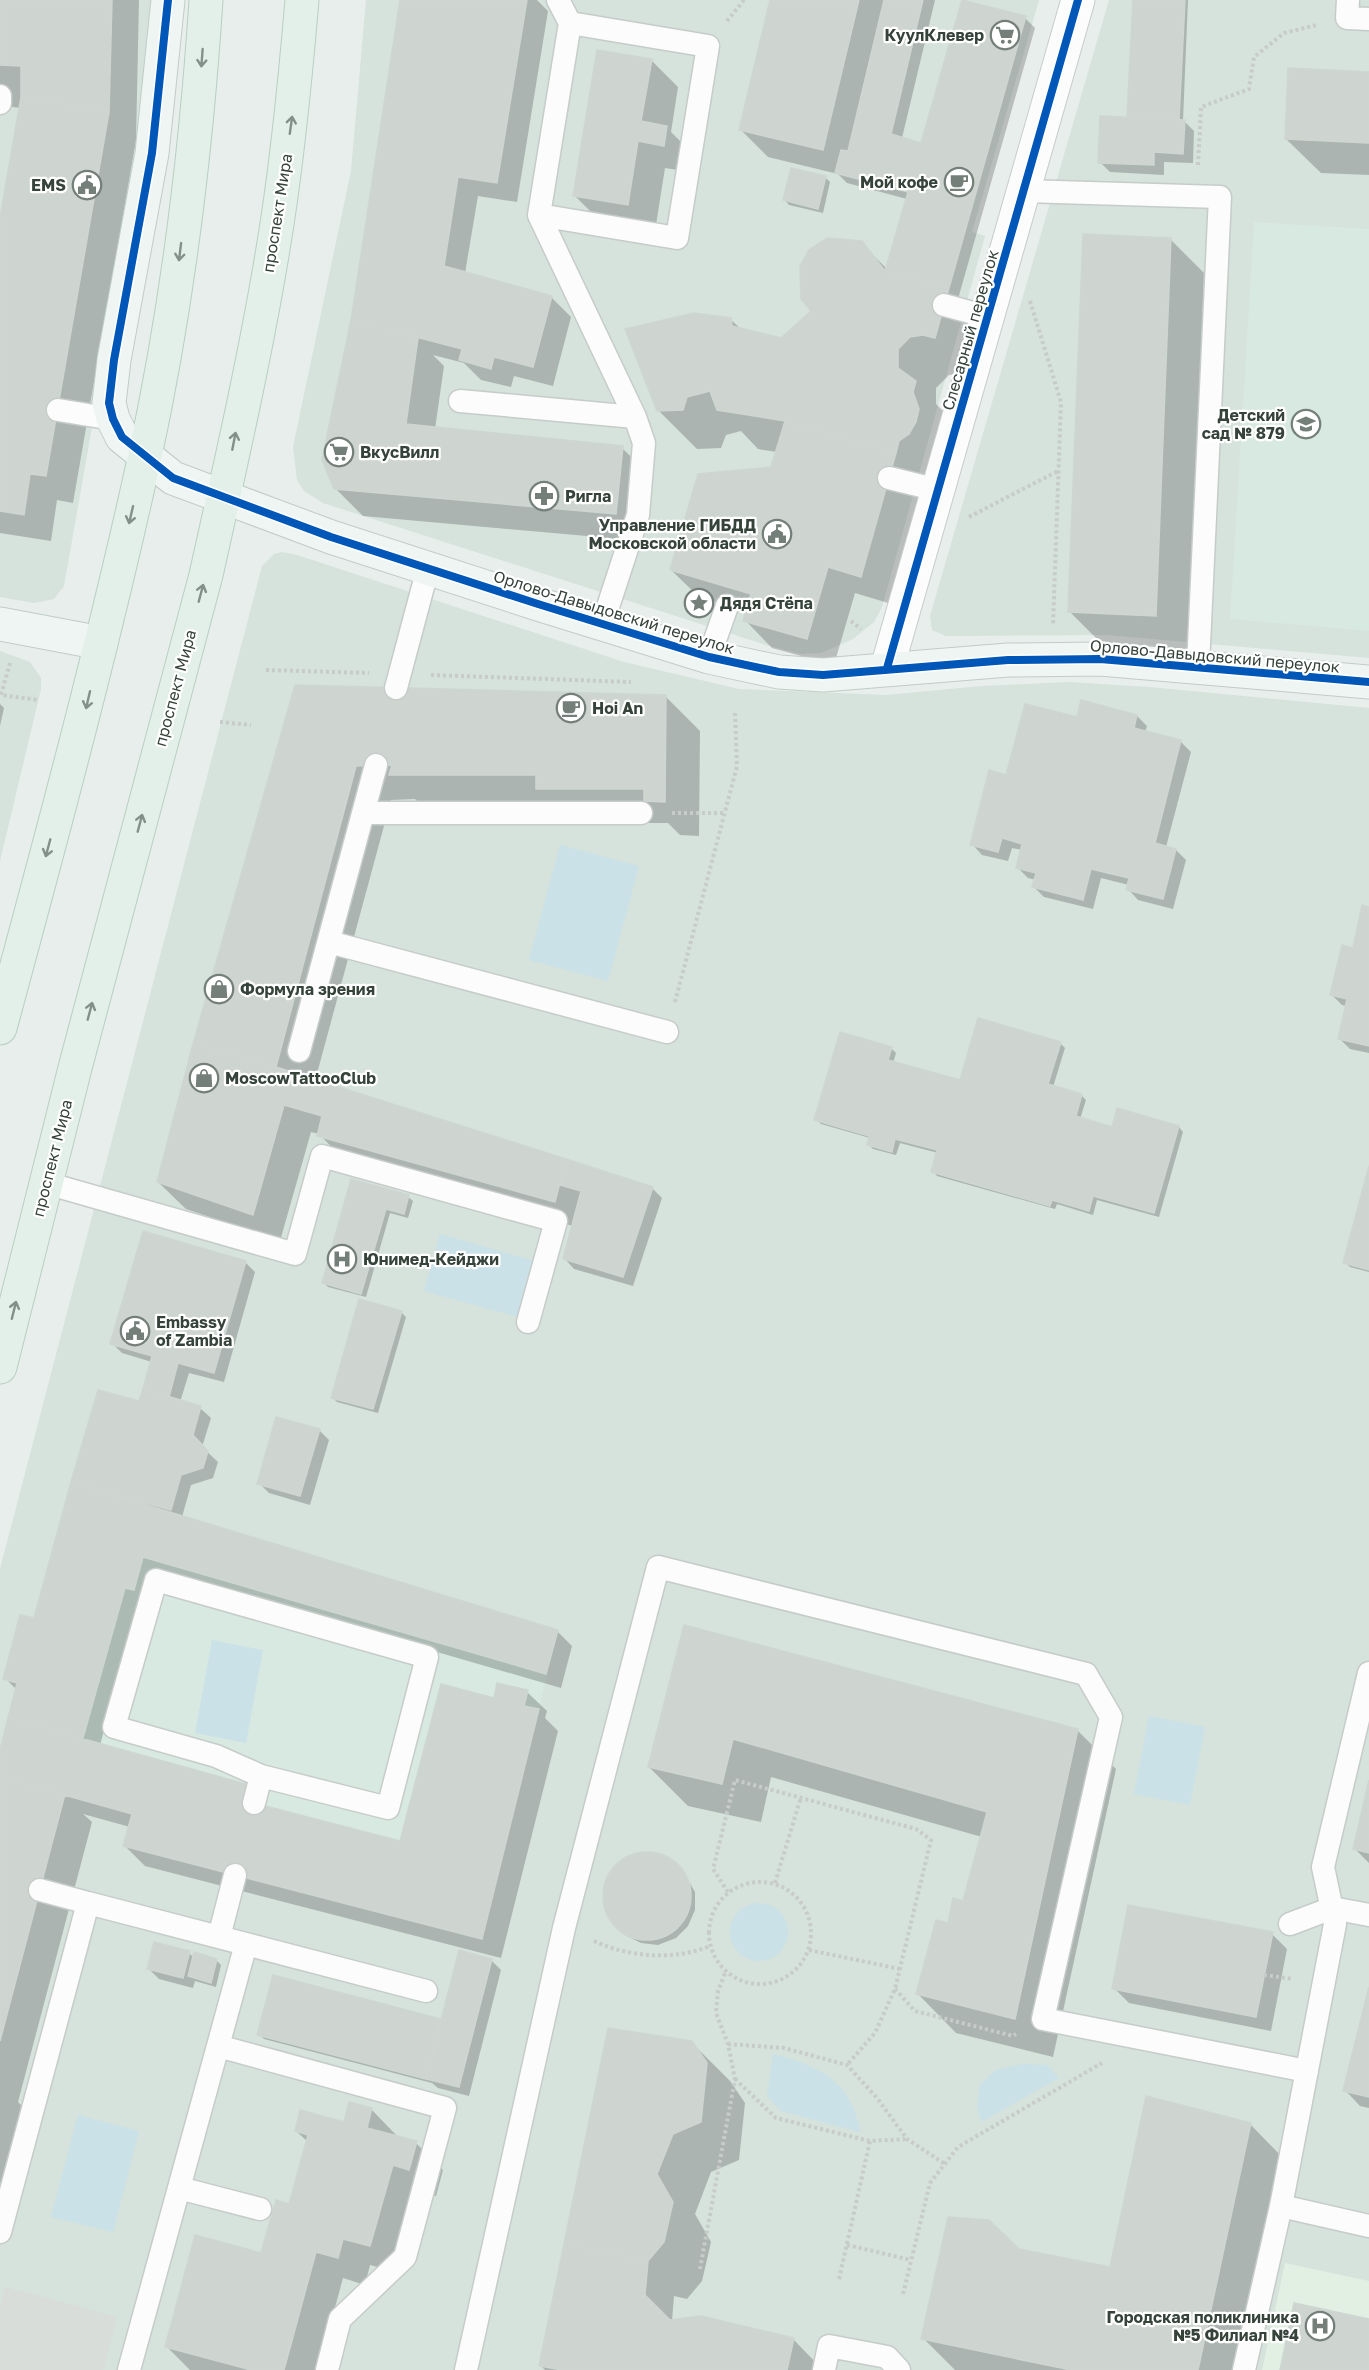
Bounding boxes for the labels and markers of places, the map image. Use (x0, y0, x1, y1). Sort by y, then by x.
supermarket icon: КуулКлевер (989, 19, 1021, 51)
place label: КуулКлевер (884, 25, 984, 45)
cafe icon: Мой кофе (943, 166, 975, 198)
public building icon: EMS (71, 169, 103, 201)
place label: Мой кофе (860, 172, 938, 192)
place label: EMS (31, 175, 66, 195)
place label: Детский сад № 879 (1202, 405, 1285, 443)
school or university icon: Детский сад № 879 (1290, 408, 1322, 440)
supermarket icon: ВкусВилл (323, 436, 355, 468)
place label: ВкусВилл (360, 442, 439, 462)
pharmacy icon: Ригла (528, 480, 560, 512)
place label: Ригла (565, 486, 611, 506)
place label: Управление ГИБДД Московской области (588, 515, 756, 553)
public building icon: Управление ГИБДД Московской области (761, 518, 793, 550)
place icon: Дядя Стёпа (683, 587, 715, 619)
place label: Дядя Стёпа (720, 593, 813, 613)
cafe icon: Hoi An (555, 692, 587, 724)
place label: Hoi An (592, 698, 643, 718)
shop icon: Формула зрения (203, 973, 235, 1005)
place label: Формула зрения (240, 979, 375, 999)
shop icon: MoscowTattooClub (188, 1062, 220, 1094)
place label: MoscowTattooClub (225, 1068, 376, 1088)
hospital icon: Юнимед-Кейджи (326, 1243, 358, 1275)
place label: Юнимед-Кейджи (363, 1249, 499, 1269)
place label: Embassy of Zambia (156, 1312, 232, 1350)
public building icon: Embassy of Zambia (119, 1315, 151, 1347)
place label: Городская поликлиника №5 Филиал №4 (1106, 2307, 1299, 2345)
hospital icon: Городская поликлиника №5 Филиал №4 (1304, 2310, 1336, 2342)

